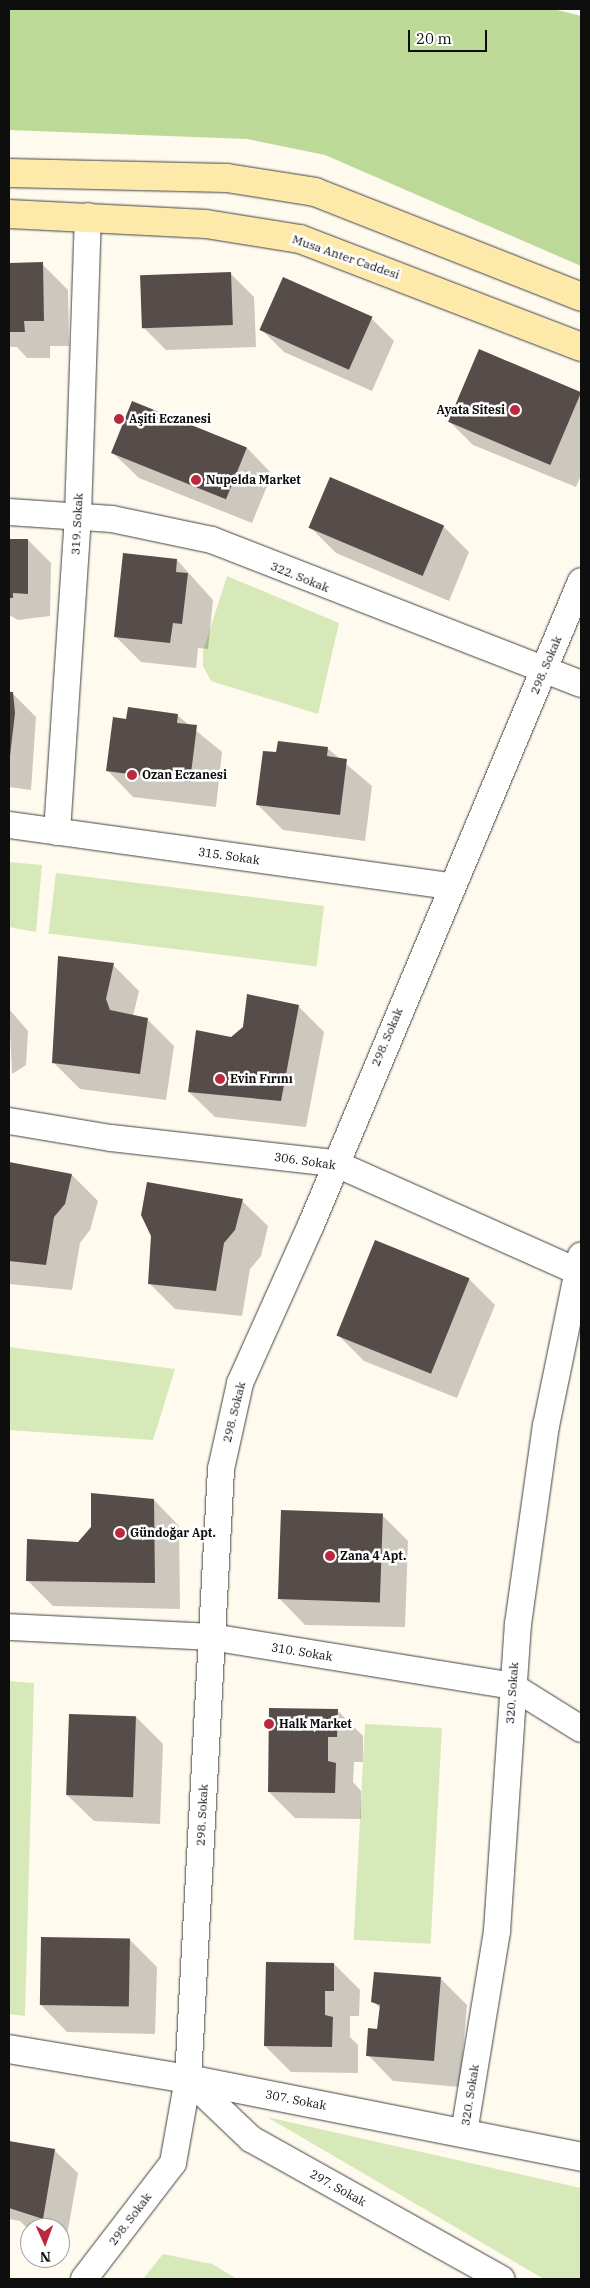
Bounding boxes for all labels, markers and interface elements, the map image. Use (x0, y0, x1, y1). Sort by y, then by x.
scale bar (410, 20, 489, 52)
text: 20 m (416, 29, 452, 48)
street label: Musa Anter Caddesi (290, 232, 402, 282)
place label: Ayata Sitesi (436, 403, 505, 417)
marker: Ayata Sitesi (509, 404, 521, 416)
place label: Aşiti Eczanesi (129, 412, 211, 426)
marker: Aşiti Eczanesi (113, 413, 125, 425)
place label: Nupelda Market (206, 473, 301, 487)
marker: Nupelda Market (190, 474, 202, 486)
street label: 319. Sokak (68, 493, 86, 555)
street label: 322. Sokak (269, 559, 331, 595)
street label: 298. Sokak (527, 634, 565, 696)
place label: Ozan Eczanesi (142, 768, 227, 782)
marker: Ozan Eczanesi (126, 769, 138, 781)
street label: 315. Sokak (197, 845, 261, 867)
street label: 298. Sokak (368, 1006, 406, 1068)
place label: Evin Fırını (230, 1072, 293, 1086)
marker: Evin Fırını (214, 1073, 226, 1085)
street label: 306. Sokak (273, 1150, 337, 1172)
street label: 298. Sokak (220, 1380, 248, 1444)
place label: Gündoğar Apt. (130, 1526, 216, 1540)
marker: Gündoğar Apt. (114, 1527, 126, 1539)
place label: Zana 4 Apt. (340, 1549, 406, 1563)
marker: Zana 4 Apt. (324, 1550, 336, 1562)
street label: 310. Sokak (270, 1640, 334, 1664)
street label: 320. Sokak (503, 1662, 521, 1724)
place label: Halk Market (279, 1717, 352, 1731)
marker: Halk Market (263, 1718, 275, 1730)
street label: 298. Sokak (193, 1784, 211, 1846)
street label: 320. Sokak (458, 2063, 482, 2127)
street label: 307. Sokak (264, 2087, 328, 2113)
street label: 297. Sokak (307, 2167, 369, 2209)
street label: 298. Sokak (106, 2190, 154, 2248)
north arrow (20, 2218, 70, 2268)
text: N (40, 2248, 51, 2266)

